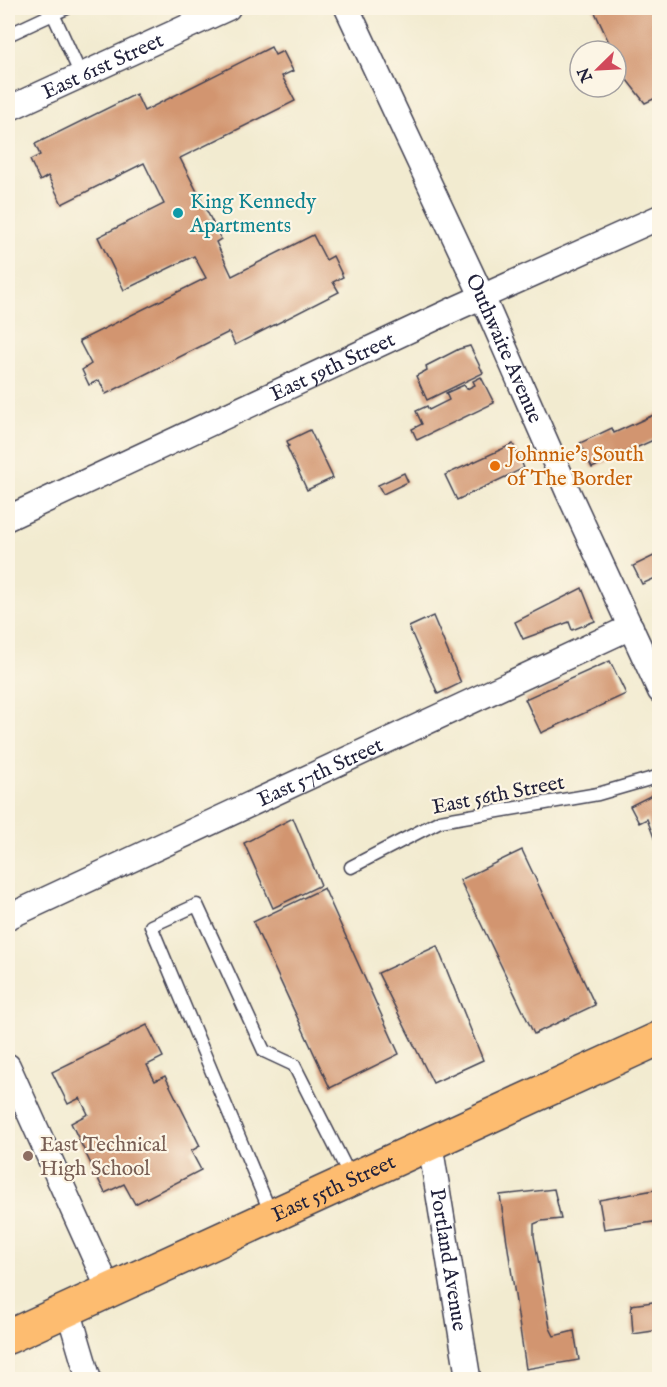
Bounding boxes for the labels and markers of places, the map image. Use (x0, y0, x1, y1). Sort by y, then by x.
place label: King Kennedy Apartments (189, 189, 317, 240)
marker: King Kennedy Apartments (171, 206, 185, 220)
place label: Johnnie's South of The Border (505, 442, 644, 493)
marker: Johnnie's South of The Border (488, 459, 502, 473)
place label: East Technical High School (40, 1132, 167, 1183)
marker: East Technical High School (21, 1149, 35, 1163)

